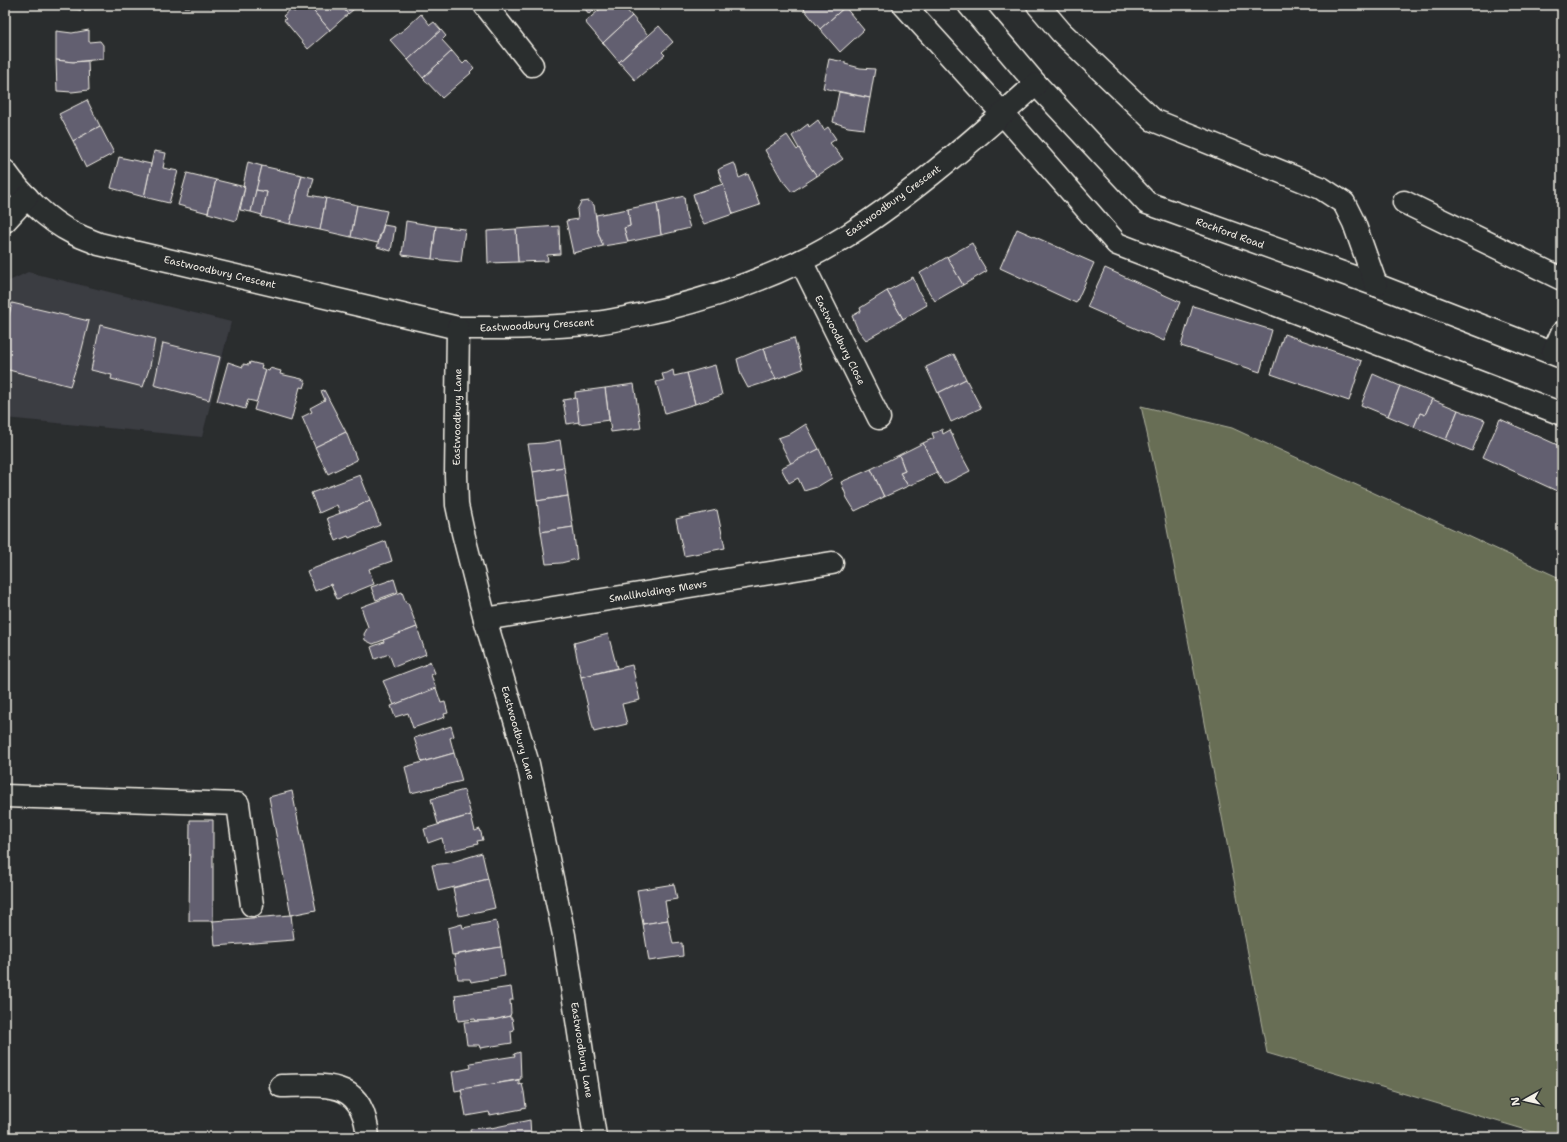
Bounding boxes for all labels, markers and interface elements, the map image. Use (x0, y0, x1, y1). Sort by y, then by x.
street label: Eastwoodbury Crescent (843, 162, 943, 240)
street label: Rochford Road (1194, 215, 1267, 252)
street label: Eastwoodbury Crescent (163, 253, 277, 291)
street label: Eastwoodbury Close (812, 293, 868, 387)
street label: Eastwoodbury Crescent (479, 316, 595, 334)
street label: Eastwoodbury Lane (450, 368, 464, 466)
street label: Smallholdings Mews (608, 577, 708, 605)
street label: Eastwoodbury Lane (498, 685, 538, 782)
street label: Eastwoodbury Lane (568, 1001, 596, 1099)
north arrow (1505, 1080, 1545, 1120)
text: N (1508, 1096, 1524, 1107)

